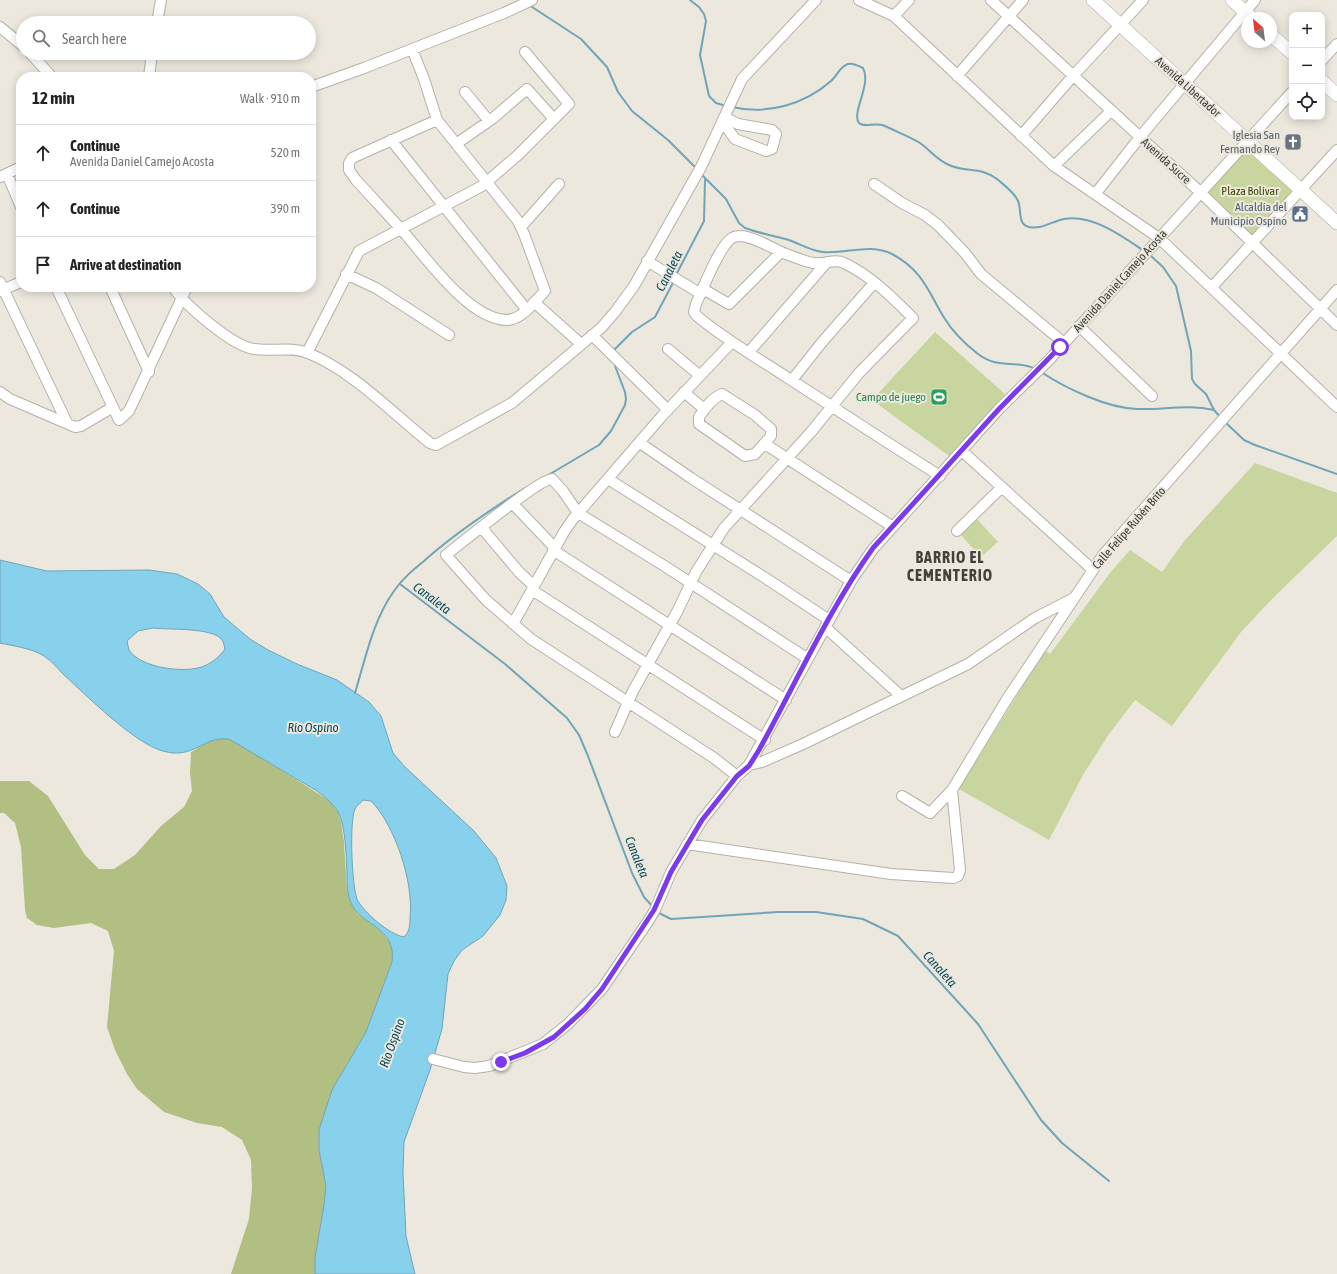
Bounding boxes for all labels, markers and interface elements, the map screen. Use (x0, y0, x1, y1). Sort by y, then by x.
north arrow (1241, 12, 1277, 48)
map controls (1289, 12, 1325, 120)
button: + (1289, 12, 1325, 48)
search box (16, 16, 316, 60)
icon: search (30, 27, 52, 49)
text: Search here (62, 30, 127, 47)
button: − (1289, 48, 1325, 84)
street label: Avenida Libertador (1152, 54, 1224, 120)
button: locate (1289, 84, 1325, 120)
text: 12 min (32, 88, 75, 108)
text: Walk · 910 m (240, 91, 300, 106)
place label: Iglesia San Fernando Rey (1220, 128, 1280, 156)
church icon: Iglesia San Fernando Rey (1283, 132, 1303, 152)
street label: Avenida Sucre (1138, 135, 1194, 187)
text: Continue (70, 137, 120, 154)
icon: ahead (32, 142, 54, 164)
text: 520 m (271, 145, 300, 160)
text: Avenida Daniel Camejo Acosta (70, 154, 214, 169)
park label: Plaza Bolívar (1221, 184, 1279, 198)
icon: ahead (32, 198, 54, 220)
text: Continue (70, 200, 120, 217)
place label: Alcaldía del Municipio Ospino (1210, 200, 1288, 228)
text: 390 m (271, 201, 300, 216)
public building icon: Alcaldía del Municipio Ospino (1290, 204, 1310, 224)
street label: Avenida Daniel Camejo Acosta (1070, 227, 1170, 335)
water label: Canaleta (653, 248, 685, 294)
icon: arrive (32, 254, 54, 276)
text: Arrive at destination (70, 256, 181, 273)
route start (1051, 338, 1069, 356)
sports icon: Campo de juego (929, 387, 949, 407)
place label: Campo de juego (856, 390, 926, 404)
street label: Calle Felipe Rubén Brito (1089, 484, 1169, 572)
district label: BARRIO EL CEMENTERIO (907, 548, 993, 584)
water label: Canaleta (410, 579, 454, 617)
water label: Río Ospino (287, 720, 339, 735)
water label: Canaleta (622, 834, 652, 880)
water label: Canaleta (920, 948, 960, 990)
water label: Río Ospino (376, 1016, 408, 1070)
route end (492, 1053, 510, 1071)

